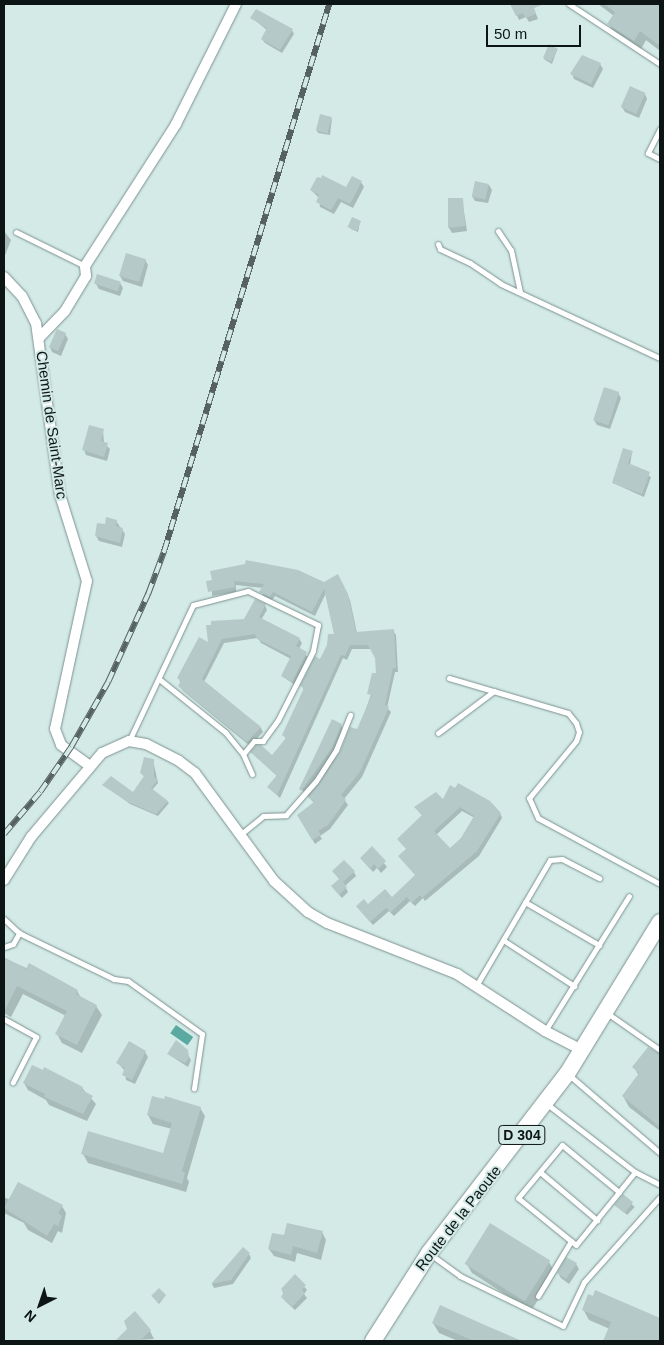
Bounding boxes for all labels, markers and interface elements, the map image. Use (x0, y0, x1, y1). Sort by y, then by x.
scale bar (489, 15, 584, 47)
text: 50 m (494, 25, 527, 42)
street label: Chemin de Saint-Marc (33, 350, 71, 500)
road number: D 304 (498, 1124, 546, 1146)
street label: Route de la Paoute (411, 1162, 505, 1274)
north arrow (15, 1280, 65, 1330)
text: N (21, 1307, 39, 1326)

